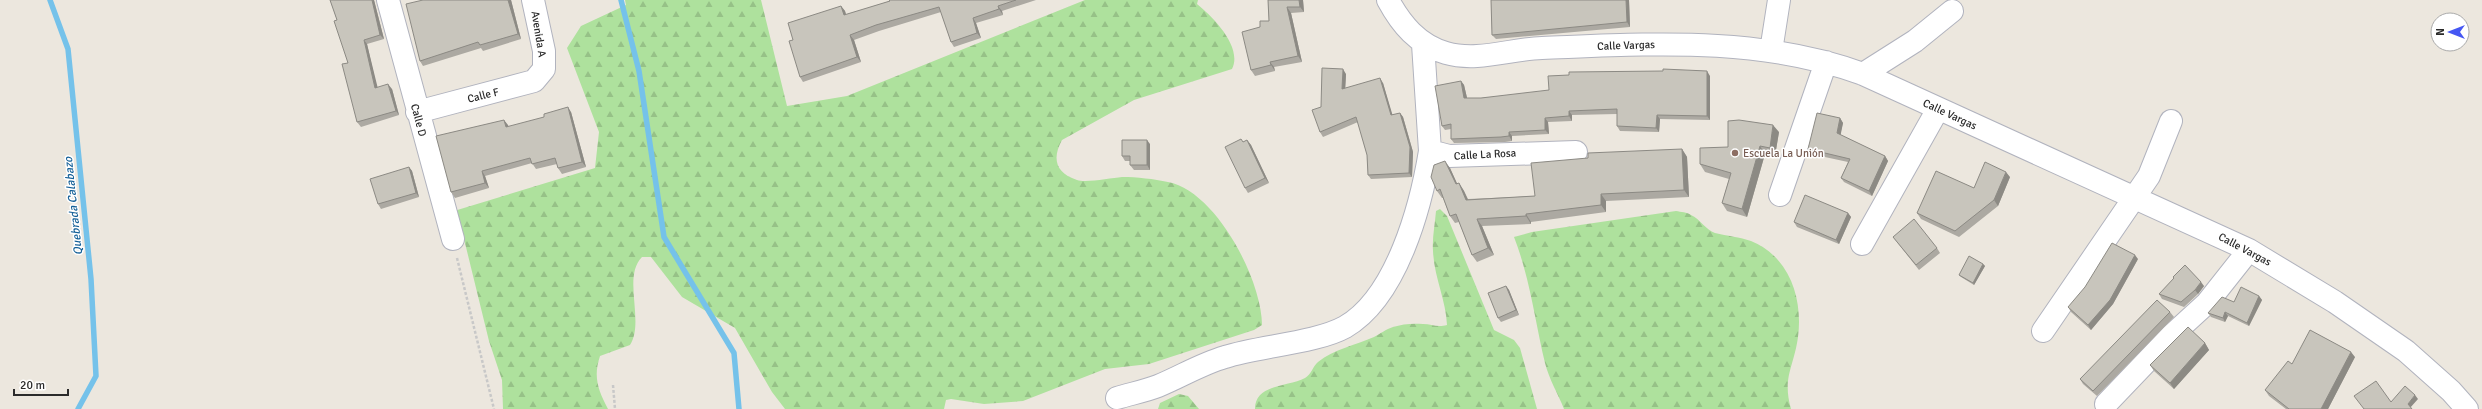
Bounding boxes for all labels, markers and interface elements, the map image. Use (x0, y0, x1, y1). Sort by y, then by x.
street label: Avenida A (528, 10, 549, 58)
north arrow (2430, 12, 2470, 52)
text: N (2434, 28, 2447, 36)
street label: Calle Vargas (1597, 38, 1655, 53)
street label: Calle F (466, 85, 500, 106)
street label: Calle Vargas (1921, 96, 1979, 133)
street label: Calle D (408, 102, 429, 138)
street label: Calle La Rosa (1453, 146, 1517, 163)
place label: Escuela La Unión (1743, 147, 1824, 160)
marker: Escuela La Unión (1730, 148, 1740, 158)
water label: Quebrada Calabazo (61, 155, 86, 256)
street label: Calle Vargas (2216, 230, 2274, 269)
scale bar (14, 371, 68, 397)
text: 20 m (20, 378, 45, 393)

